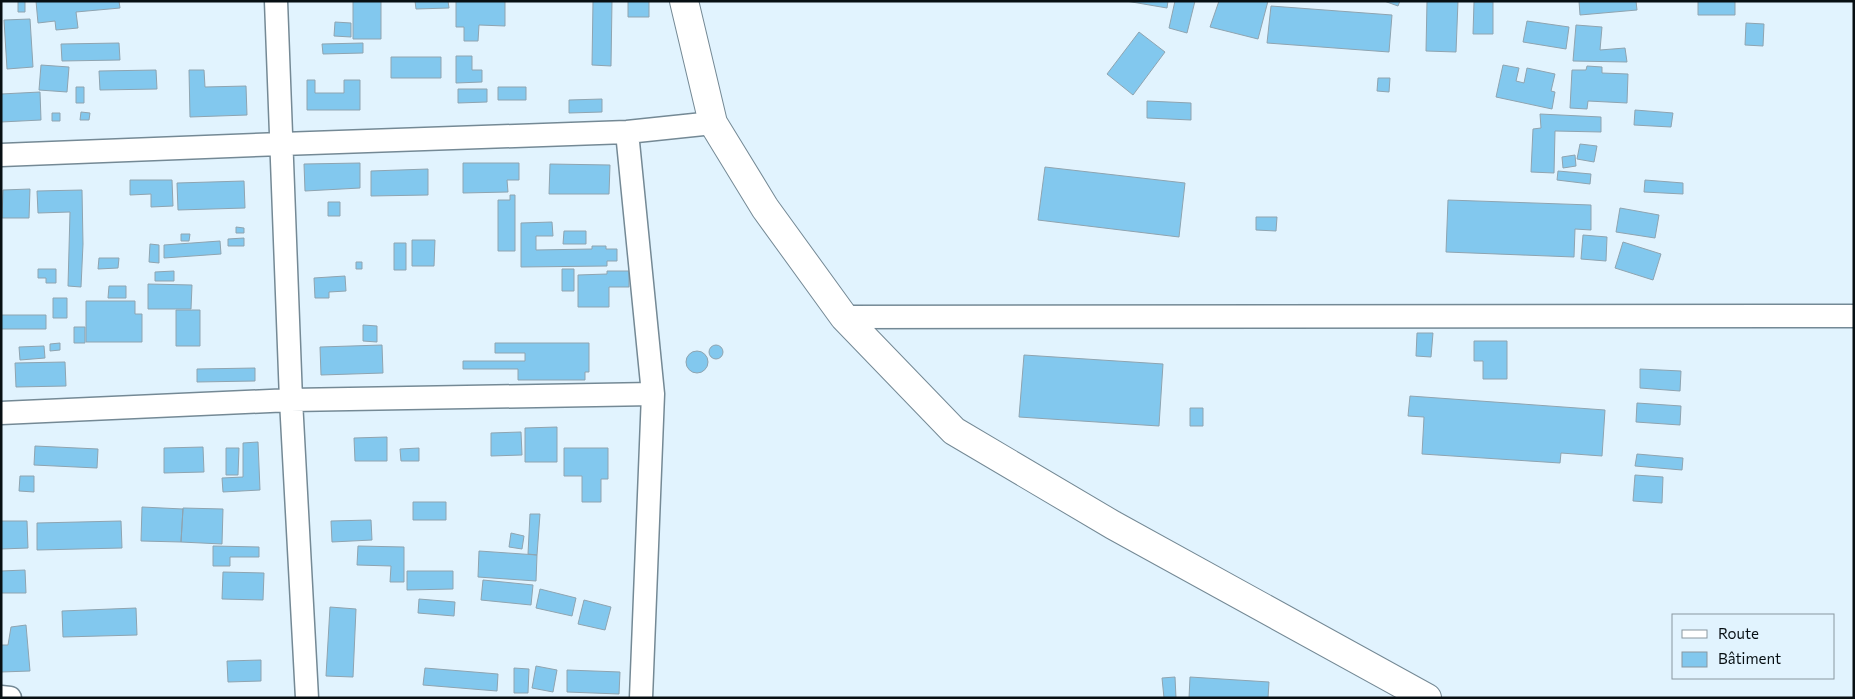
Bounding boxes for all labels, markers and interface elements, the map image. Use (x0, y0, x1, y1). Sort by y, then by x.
legend (1672, 614, 1835, 679)
text: Route (1718, 624, 1759, 642)
text: Bâtiment (1718, 649, 1781, 667)

